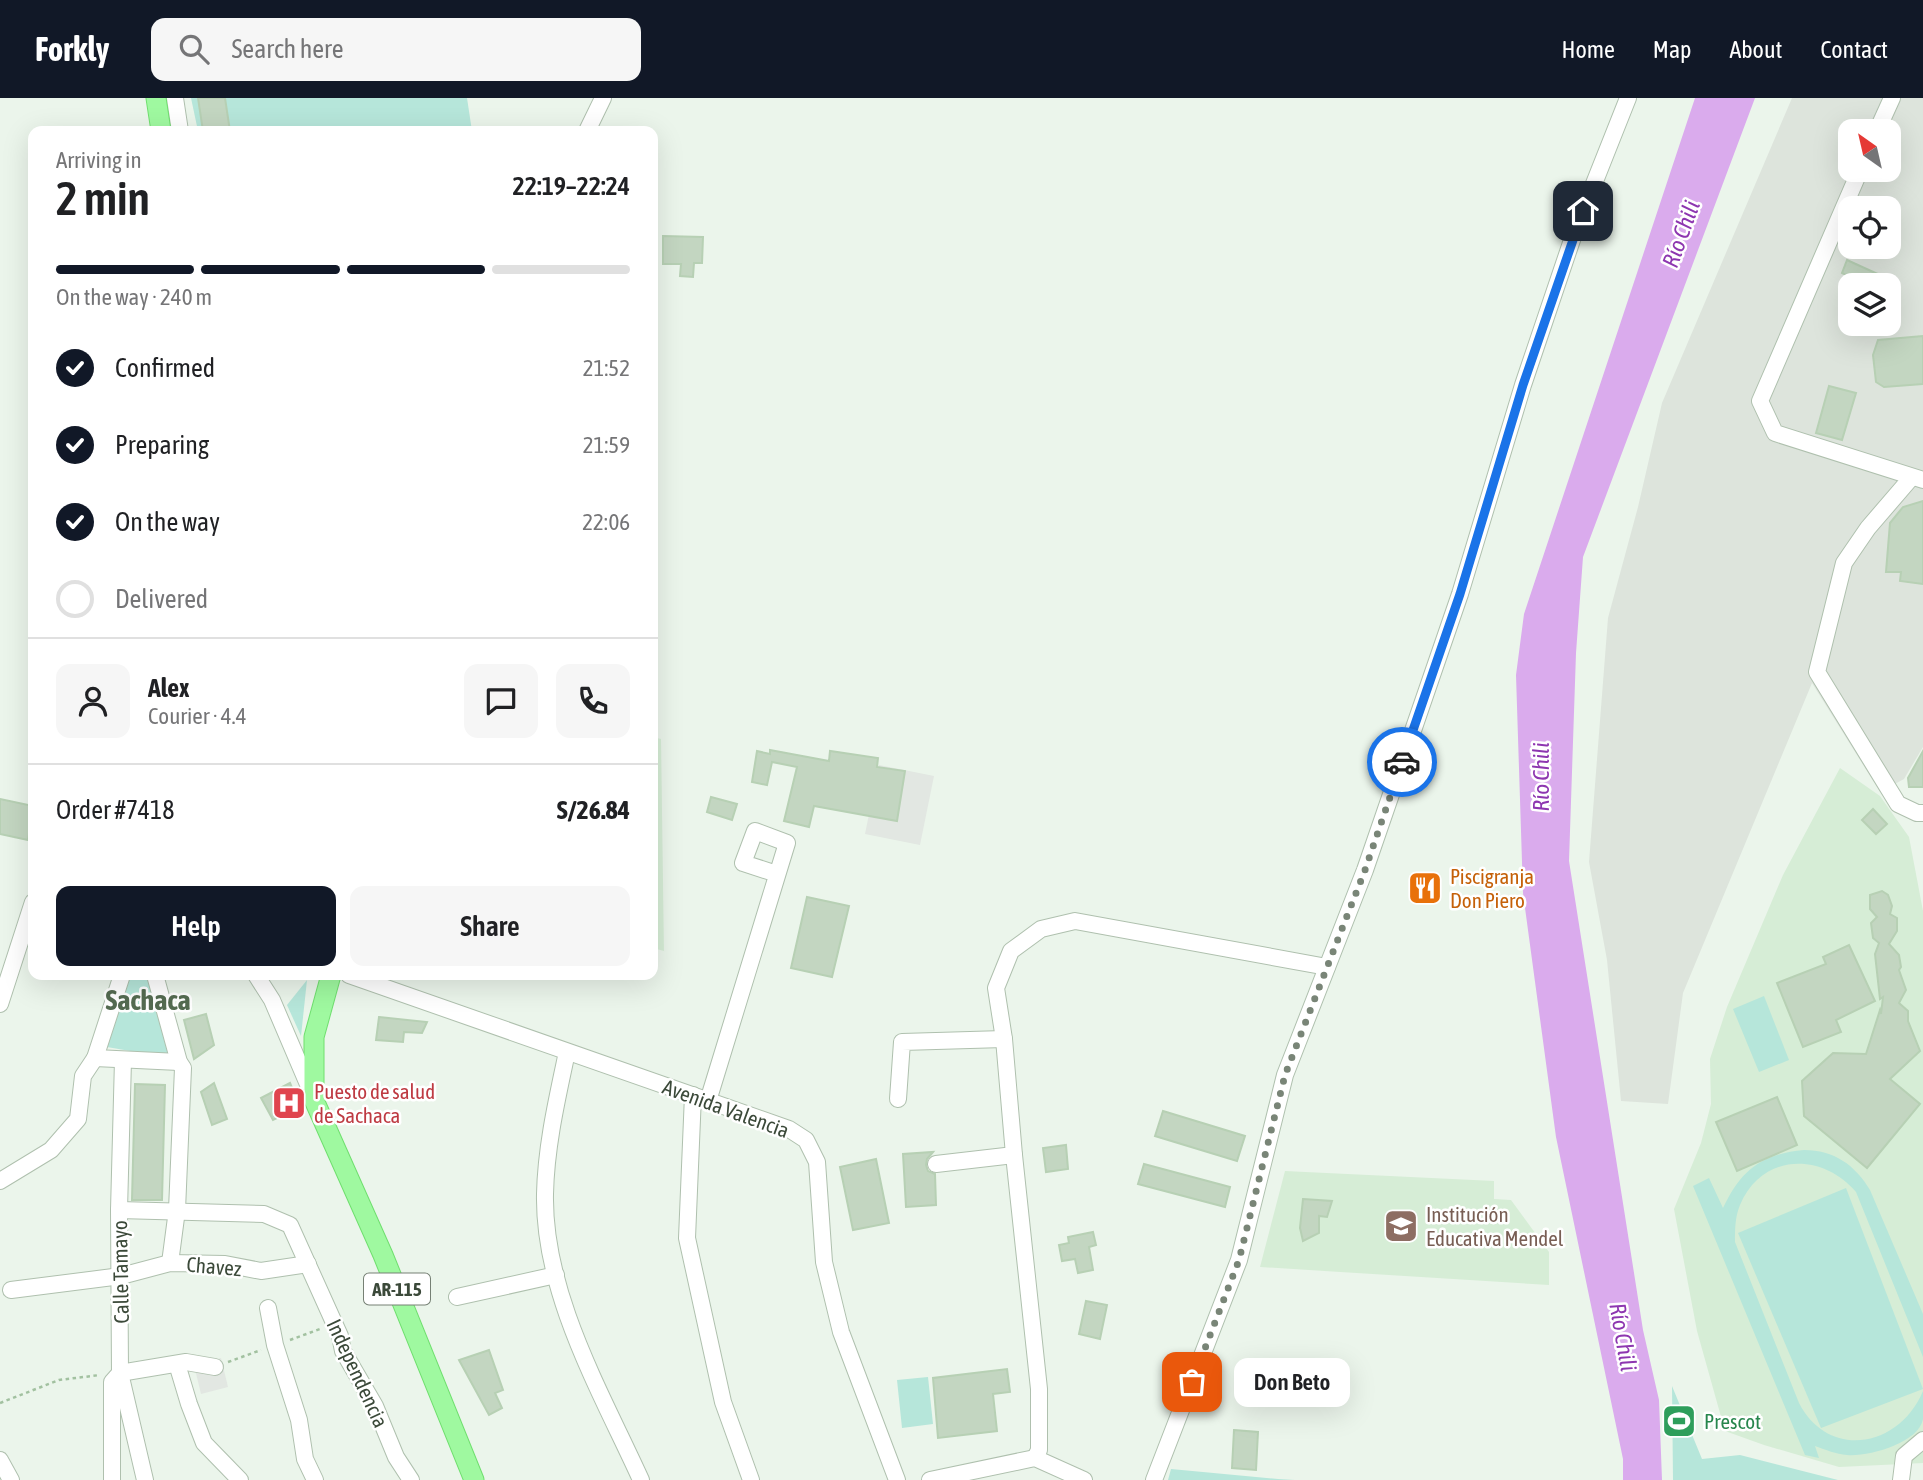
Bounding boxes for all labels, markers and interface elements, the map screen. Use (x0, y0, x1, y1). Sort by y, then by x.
search box (151, 18, 641, 81)
text: Forkly (35, 30, 109, 68)
icon: search (175, 30, 213, 68)
text: Search here (231, 34, 344, 64)
text: Home (1561, 36, 1615, 63)
text: Map (1653, 36, 1691, 63)
text: About (1729, 36, 1782, 63)
text: Contact (1820, 36, 1888, 63)
north arrow (1838, 119, 1900, 182)
map controls (1838, 119, 1901, 336)
text: Arriving in (56, 147, 142, 173)
text: 22:19–22:24 (513, 171, 630, 201)
text: 2 min (56, 172, 150, 225)
pin (1553, 181, 1613, 241)
icon: home (1564, 192, 1602, 230)
button: locate (1838, 196, 1901, 259)
water label: Río Chili (1657, 197, 1705, 271)
button: layers (1838, 273, 1901, 336)
text: On the way · 240 m (56, 284, 212, 310)
icon: check (56, 349, 94, 387)
text: Confirmed (115, 353, 215, 383)
text: 21:52 (583, 355, 630, 381)
icon: check (56, 426, 94, 464)
text: Preparing (115, 430, 209, 460)
text: 21:59 (583, 432, 630, 458)
icon: check (56, 503, 94, 541)
text: On the way (115, 507, 220, 537)
text: 22:06 (582, 509, 630, 535)
text: Delivered (115, 584, 208, 614)
button: person (56, 664, 130, 738)
button: chat (464, 664, 538, 738)
button: phone (556, 664, 630, 738)
text: Alex (148, 673, 189, 703)
text: Courier · 4.4 (148, 703, 247, 729)
courier (1367, 727, 1437, 797)
icon: car (1383, 743, 1421, 781)
water label: Río Chili (1528, 743, 1554, 811)
text: Order #7418 (56, 795, 175, 825)
text: S/26.84 (557, 795, 630, 825)
place label: Piscigranja Don Piero (1450, 864, 1534, 912)
restaurant icon: Piscigranja Don Piero (1406, 869, 1444, 907)
button: Help (56, 886, 336, 966)
button: Share (350, 886, 630, 966)
district label: Sachaca (105, 984, 191, 1016)
street label: Avenida Valencia (660, 1074, 792, 1142)
place label: Puesto de salud de Sachaca (314, 1079, 435, 1127)
hospital icon: Puesto de salud de Sachaca (270, 1084, 308, 1122)
place label: Institución Educativa Mendel (1426, 1202, 1564, 1250)
school or university icon: Institución Educativa Mendel (1382, 1207, 1420, 1245)
street label: Calle Tamayo (107, 1220, 133, 1324)
street label: Chavez (186, 1252, 243, 1280)
road number: AR-115 (364, 1274, 430, 1304)
water label: Río Chili (1604, 1301, 1642, 1373)
street label: Independencia (322, 1315, 394, 1431)
pin (1162, 1352, 1222, 1412)
callout: Don Beto (1234, 1358, 1350, 1406)
icon: bag (1173, 1363, 1211, 1401)
text: Don Beto (1254, 1369, 1330, 1395)
sports icon: Prescot (1660, 1402, 1698, 1440)
place label: Prescot (1704, 1409, 1761, 1433)

